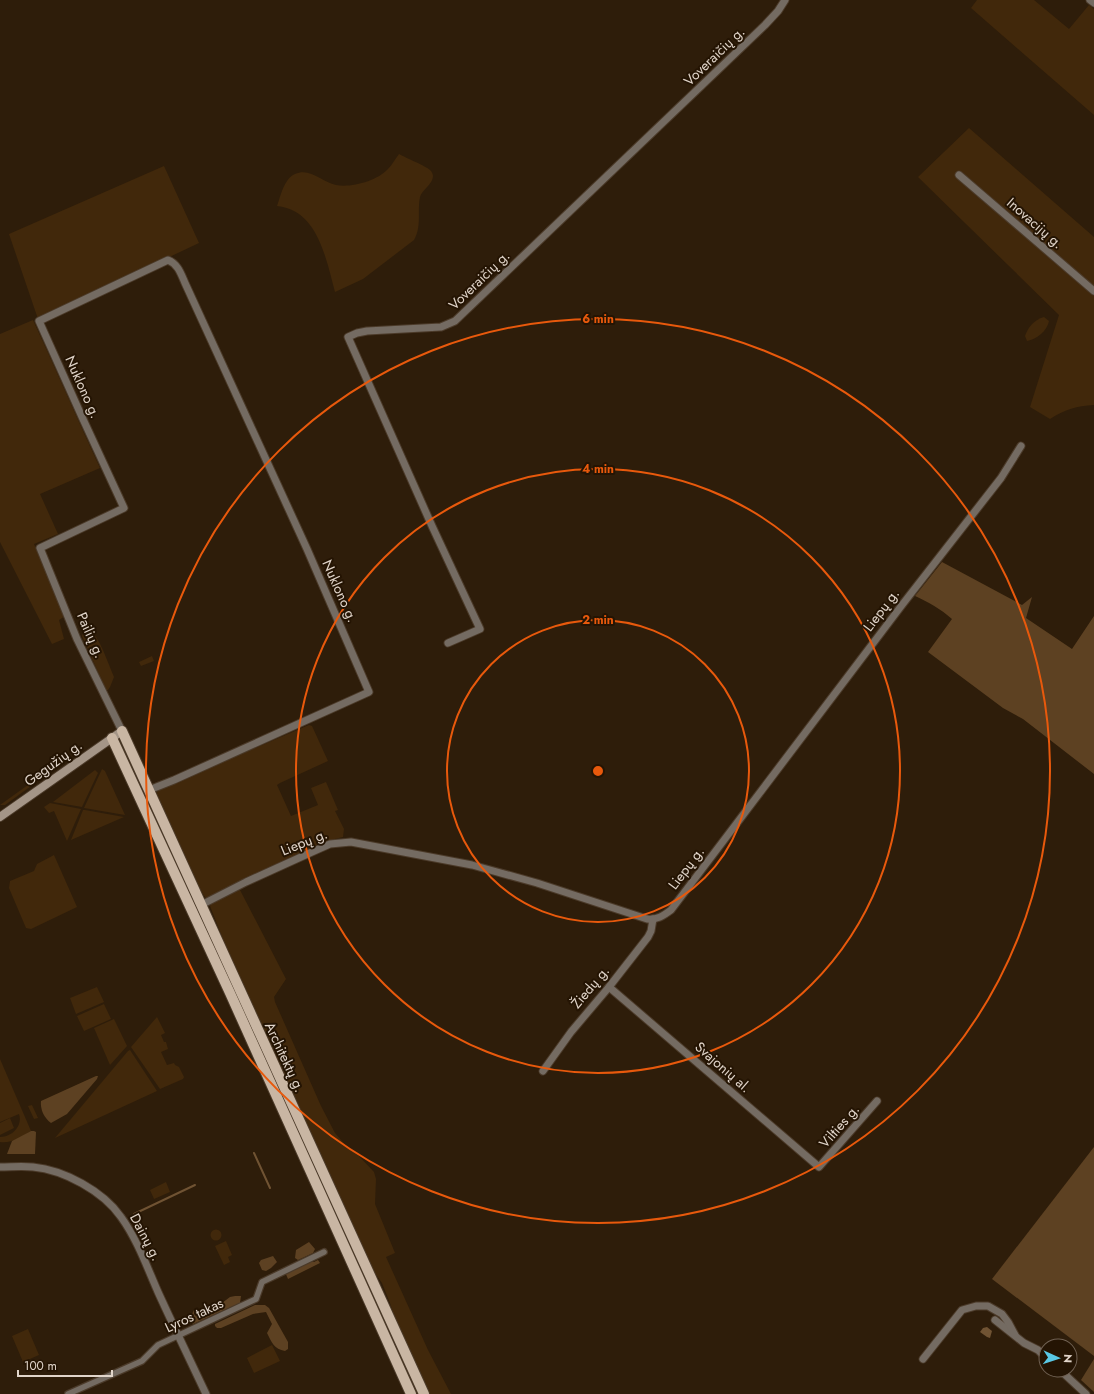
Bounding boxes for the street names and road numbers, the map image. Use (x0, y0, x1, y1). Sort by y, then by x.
street label: Voveraičių g. (679, 22, 749, 90)
street label: Inovacijų g. (1003, 193, 1067, 253)
street label: Voveraičių g. (444, 246, 514, 314)
street label: Nuklono g. (60, 353, 106, 421)
street label: Nuklono g. (317, 557, 363, 625)
street label: Liepų g. (858, 584, 904, 636)
street label: Pailių g. (72, 609, 110, 661)
street label: Gegužių g. (20, 735, 86, 791)
street label: Liepų g. (278, 824, 330, 860)
street label: Liepų g. (663, 842, 709, 894)
street label: Žiedų g. (566, 961, 614, 1013)
street label: Architektų g. (260, 1019, 310, 1095)
street label: Svajonių al. (691, 1037, 755, 1097)
street label: Vilties g. (814, 1100, 864, 1152)
street label: Dainų g. (125, 1210, 167, 1264)
street label: Lyros takas (161, 1293, 227, 1337)

